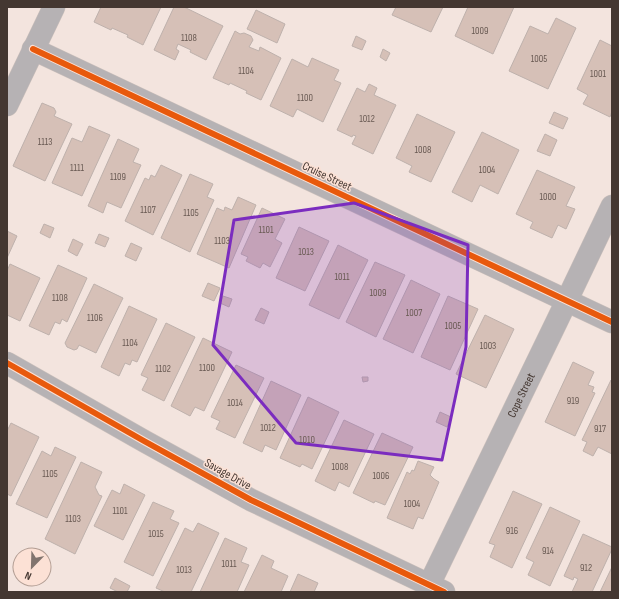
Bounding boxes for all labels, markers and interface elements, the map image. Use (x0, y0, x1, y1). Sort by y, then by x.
house number: 1009 (472, 25, 488, 37)
house number: 1108 (181, 32, 197, 44)
house number: 1005 (531, 53, 547, 65)
house number: 1104 (238, 65, 254, 77)
house number: 1001 (590, 68, 606, 80)
house number: 1100 (297, 92, 313, 104)
house number: 1012 (359, 113, 375, 125)
house number: 1113 (38, 136, 52, 148)
house number: 1008 (415, 144, 431, 156)
street label: Cruise Street (300, 158, 354, 195)
house number: 1111 (70, 162, 85, 174)
house number: 1004 (479, 164, 495, 176)
house number: 1109 (110, 171, 126, 183)
house number: 1000 (540, 191, 556, 203)
house number: 1107 (140, 204, 156, 216)
house number: 1105 (183, 207, 199, 219)
house number: 1101 (259, 224, 274, 236)
house number: 1103 (214, 235, 230, 247)
house number: 1013 (298, 246, 314, 258)
house number: 1011 (335, 271, 350, 283)
house number: 1009 (370, 287, 386, 299)
house number: 1108 (52, 292, 68, 304)
house number: 1007 (406, 307, 422, 319)
house number: 1106 (87, 312, 103, 324)
house number: 1005 (445, 320, 461, 332)
house number: 1104 (122, 337, 138, 349)
house number: 1003 (480, 340, 496, 352)
house number: 1100 (199, 362, 215, 374)
house number: 1102 (155, 363, 171, 375)
street label: Cope Street (504, 370, 539, 420)
house number: 919 (567, 395, 579, 407)
house number: 1014 (227, 397, 243, 409)
house number: 1012 (260, 422, 276, 434)
house number: 917 (594, 423, 606, 435)
house number: 1010 (299, 434, 315, 446)
street label: Savage Drive (202, 455, 254, 493)
house number: 1008 (332, 461, 348, 473)
house number: 1105 (42, 468, 58, 480)
house number: 1006 (373, 470, 389, 482)
house number: 1004 (404, 498, 420, 510)
house number: 1101 (113, 505, 128, 517)
house number: 1103 (65, 513, 81, 525)
house number: 916 (506, 525, 518, 537)
house number: 1015 (148, 528, 164, 540)
house number: 914 (542, 545, 554, 557)
north arrow (12, 547, 52, 587)
house number: 1011 (222, 558, 237, 570)
house number: 912 (580, 562, 592, 574)
house number: 1013 (176, 564, 192, 576)
text: N (23, 569, 34, 583)

